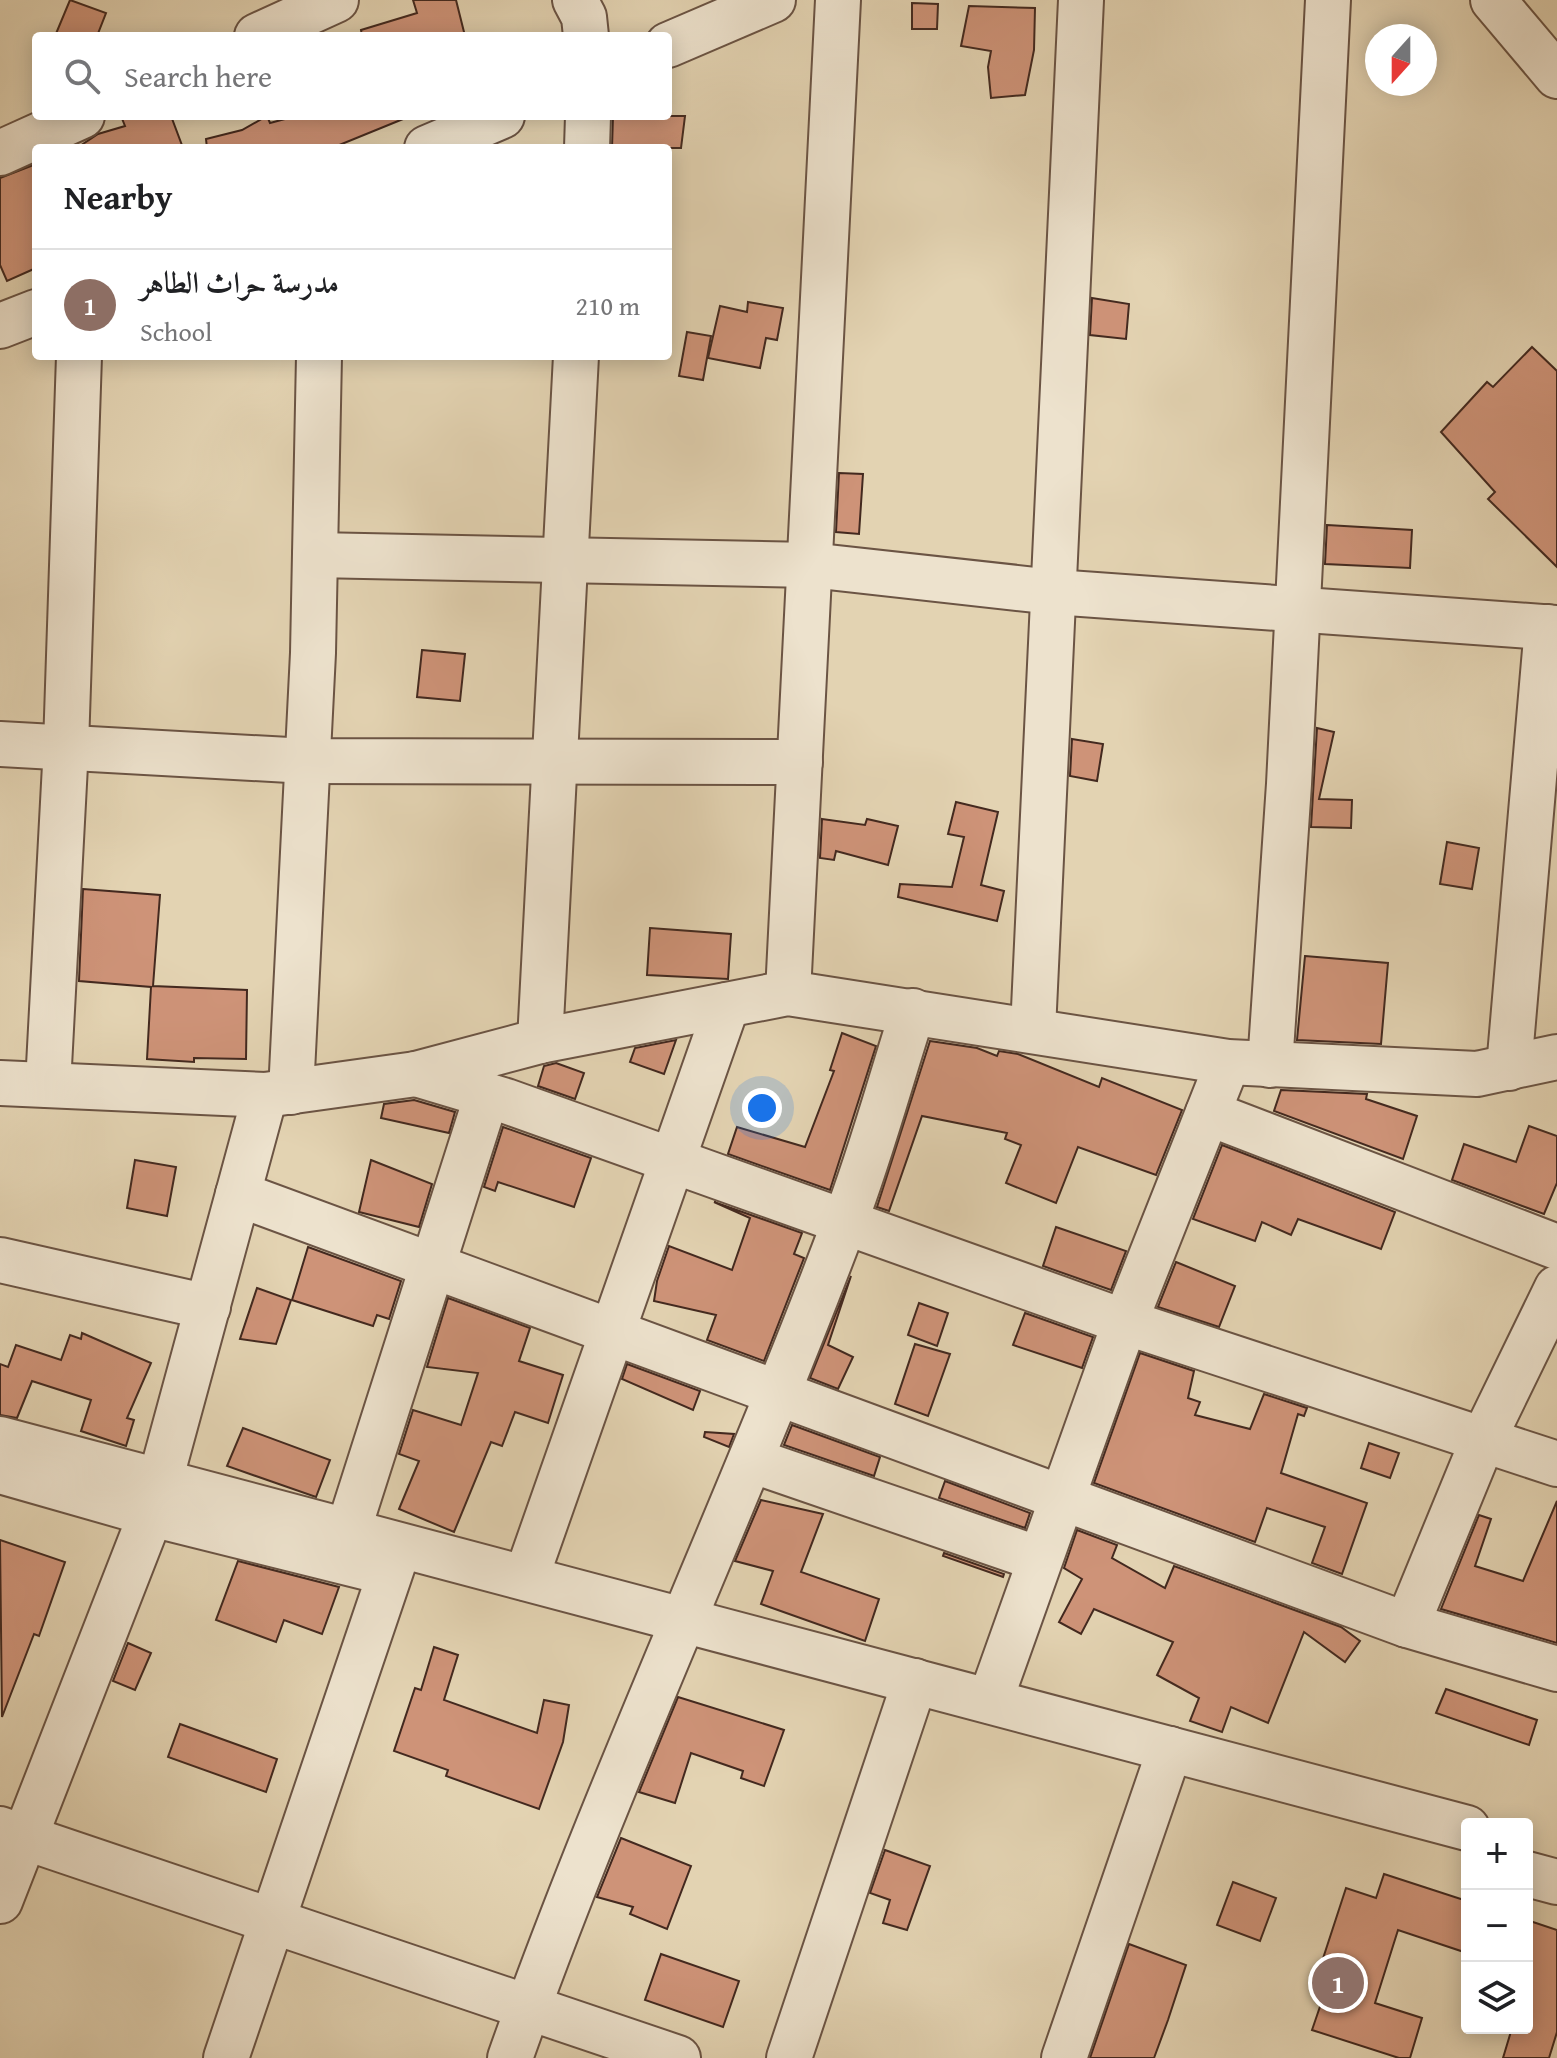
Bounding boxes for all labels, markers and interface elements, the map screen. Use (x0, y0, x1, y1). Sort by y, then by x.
north arrow (1365, 24, 1437, 96)
search box (32, 32, 672, 120)
icon: search (60, 54, 104, 98)
text: Search here (124, 54, 272, 98)
text: Nearby (64, 172, 173, 221)
text: مدرسة حراث الطاهر (140, 260, 339, 304)
text: 1 (83, 286, 97, 325)
text: 210 m (575, 286, 640, 325)
text: School (140, 312, 212, 351)
your location (742, 1088, 782, 1128)
map controls (1461, 1818, 1533, 2034)
button: + (1461, 1818, 1533, 1890)
button: − (1461, 1890, 1533, 1962)
pin: 1 (1312, 1953, 1364, 2013)
button: layers (1461, 1962, 1533, 2034)

